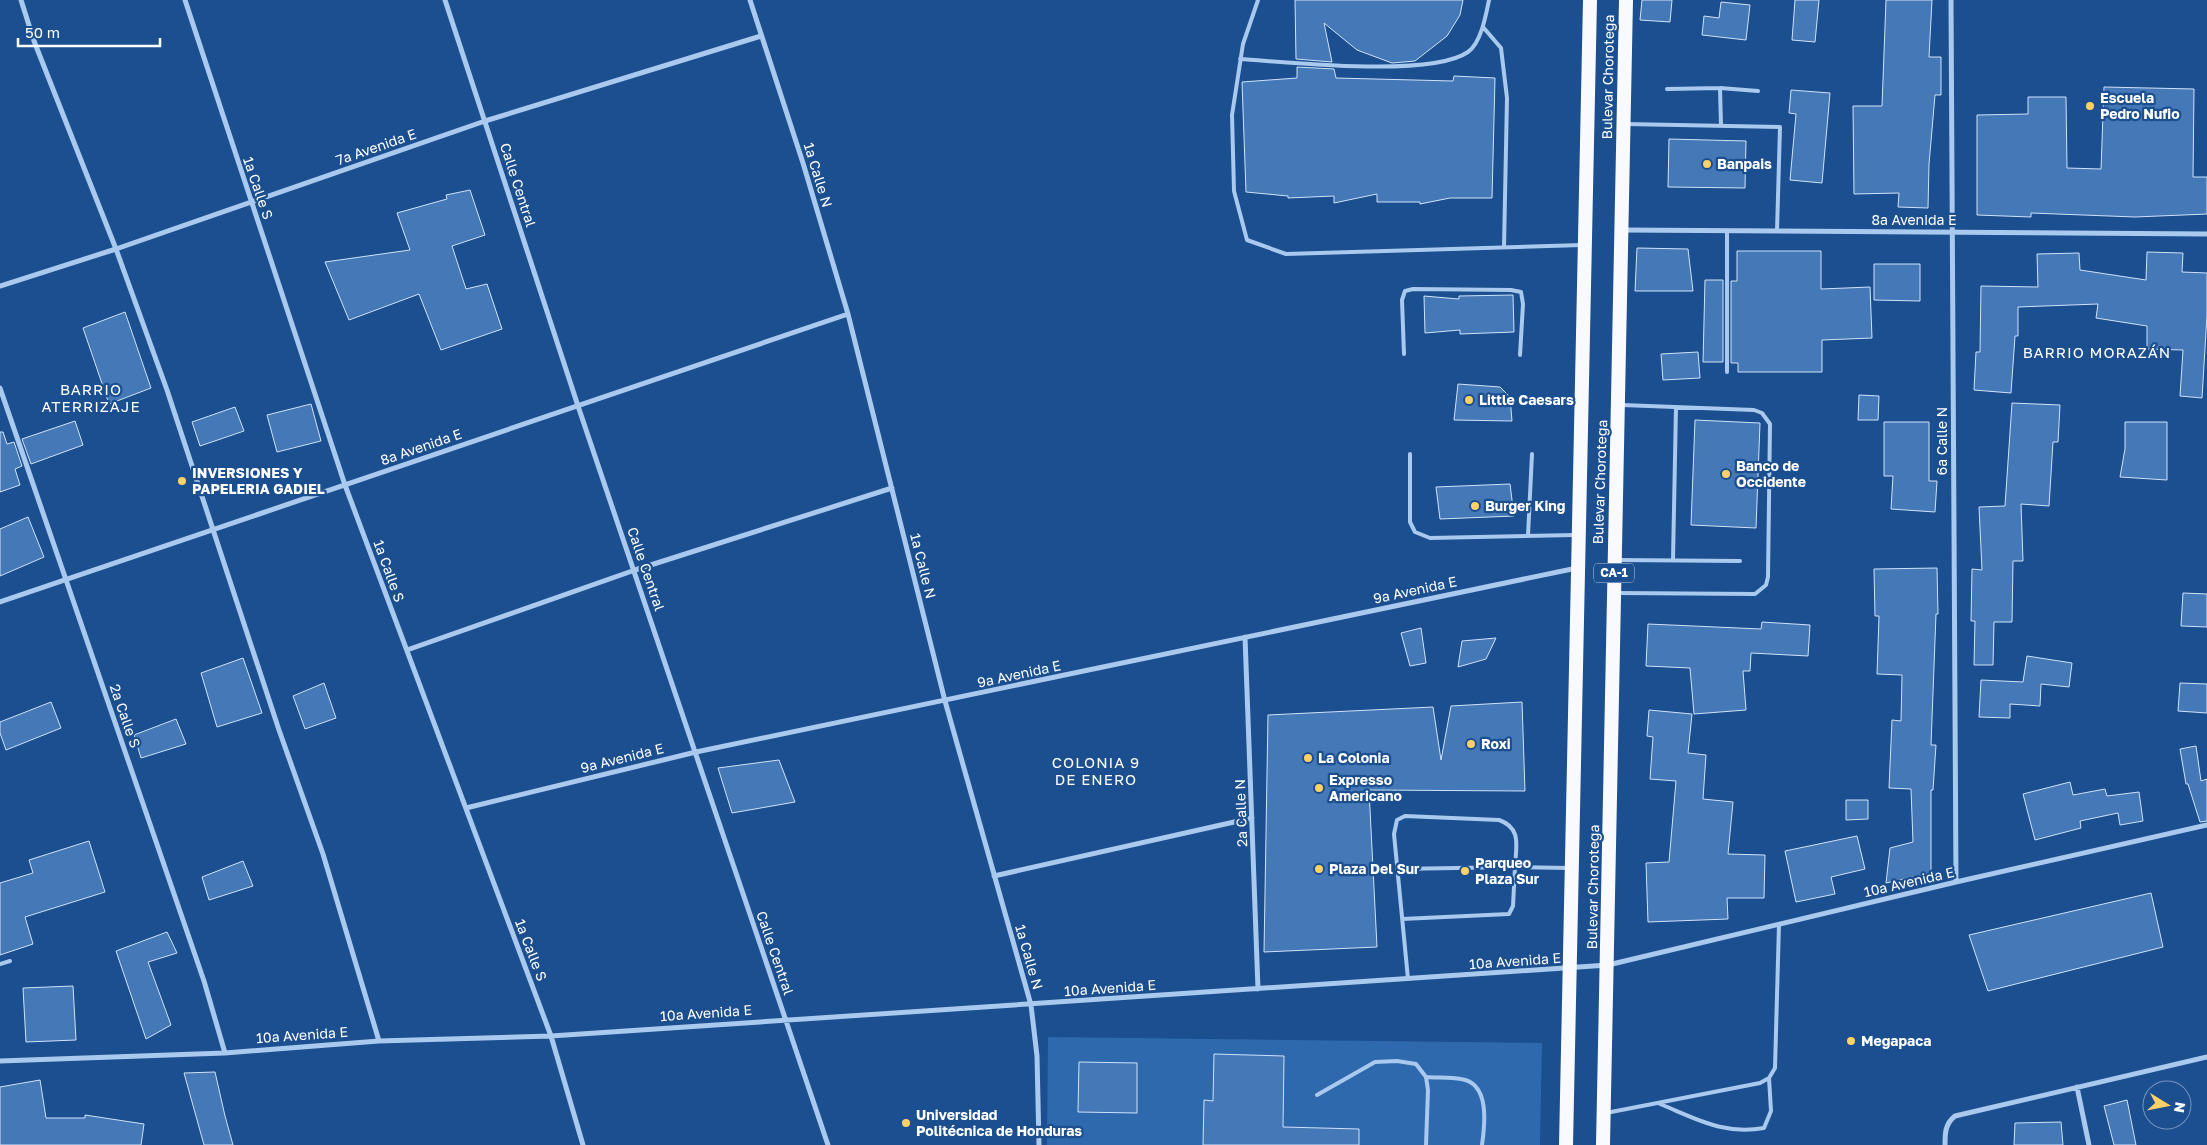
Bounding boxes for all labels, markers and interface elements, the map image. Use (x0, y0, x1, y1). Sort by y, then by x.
street label: Bulevar Chorotega (1598, 14, 1617, 140)
scale bar (18, 15, 160, 47)
text: 50 m (25, 23, 60, 41)
place label: Escuela Pedro Nufio (2100, 89, 2180, 122)
marker: Escuela Pedro Nufio (2084, 100, 2096, 112)
street label: 7a Avenida E (333, 125, 418, 168)
street label: 1a Calle N (801, 140, 836, 209)
street label: Calle Central (497, 141, 540, 229)
street label: 1a Calle S (240, 154, 277, 221)
place label: Banpais (1717, 155, 1772, 172)
marker: Banpais (1701, 158, 1713, 170)
street label: 8a Avenida E (1871, 211, 1957, 228)
district label: BARRIO MORAZÁN (2023, 343, 2171, 361)
district label: BARRIO ATERRIZAJE (41, 380, 141, 415)
place label: Little Caesars (1479, 391, 1574, 408)
marker: Little Caesars (1463, 394, 1475, 406)
street label: 6a Calle N (1933, 407, 1950, 475)
street label: Bulevar Chorotega (1589, 419, 1610, 545)
street label: 8a Avenida E (378, 425, 464, 468)
place label: Banco de Occidente (1736, 457, 1806, 490)
place label: INVERSIONES Y PAPELERIA GADIEL (192, 464, 325, 497)
marker: Banco de Occidente (1720, 468, 1732, 480)
marker: INVERSIONES Y PAPELERIA GADIEL (176, 475, 188, 487)
place label: Burger King (1485, 497, 1565, 514)
marker: Burger King (1469, 500, 1481, 512)
street label: Calle Central (624, 525, 669, 613)
street label: 1a Calle N (907, 531, 940, 600)
street label: 1a Calle S (370, 537, 409, 604)
road number: CA-1 (1594, 564, 1634, 582)
street label: 9a Avenida E (1372, 572, 1458, 607)
street label: 9a Avenida E (976, 656, 1062, 691)
street label: 2a Calle S (107, 682, 144, 750)
place label: Roxi (1481, 735, 1511, 752)
marker: Roxi (1465, 738, 1477, 750)
street label: 9a Avenida E (579, 739, 665, 776)
place label: La Colonia (1318, 749, 1390, 766)
marker: La Colonia (1302, 752, 1314, 764)
district label: COLONIA 9 DE ENERO (1052, 753, 1140, 788)
place label: Expresso Americano (1329, 771, 1402, 804)
street label: 2a Calle N (1231, 779, 1250, 847)
marker: Expresso Americano (1313, 782, 1325, 794)
street label: Bulevar Chorotega (1583, 824, 1602, 950)
place label: Parqueo Plaza Sur (1475, 854, 1540, 887)
place label: Plaza Del Sur (1329, 860, 1420, 877)
marker: Plaza Del Sur (1313, 863, 1325, 875)
street label: 10a Avenida E (1862, 863, 1956, 900)
marker: Parqueo Plaza Sur (1459, 865, 1471, 877)
street label: Calle Central (753, 909, 798, 997)
street label: 1a Calle S (512, 916, 551, 983)
street label: 1a Calle N (1012, 922, 1047, 991)
street label: 10a Avenida E (1468, 949, 1561, 972)
street label: 10a Avenida E (1063, 976, 1156, 999)
street label: 10a Avenida E (659, 1001, 752, 1024)
street label: 10a Avenida E (255, 1023, 348, 1046)
place label: Megapaca (1861, 1032, 1931, 1049)
marker: Megapaca (1845, 1035, 1857, 1047)
north arrow (2142, 1080, 2192, 1130)
text: N (2171, 1101, 2190, 1114)
place label: Universidad Politécnica de Honduras (916, 1106, 1082, 1139)
marker: Universidad Politécnica de Honduras (900, 1117, 912, 1129)

